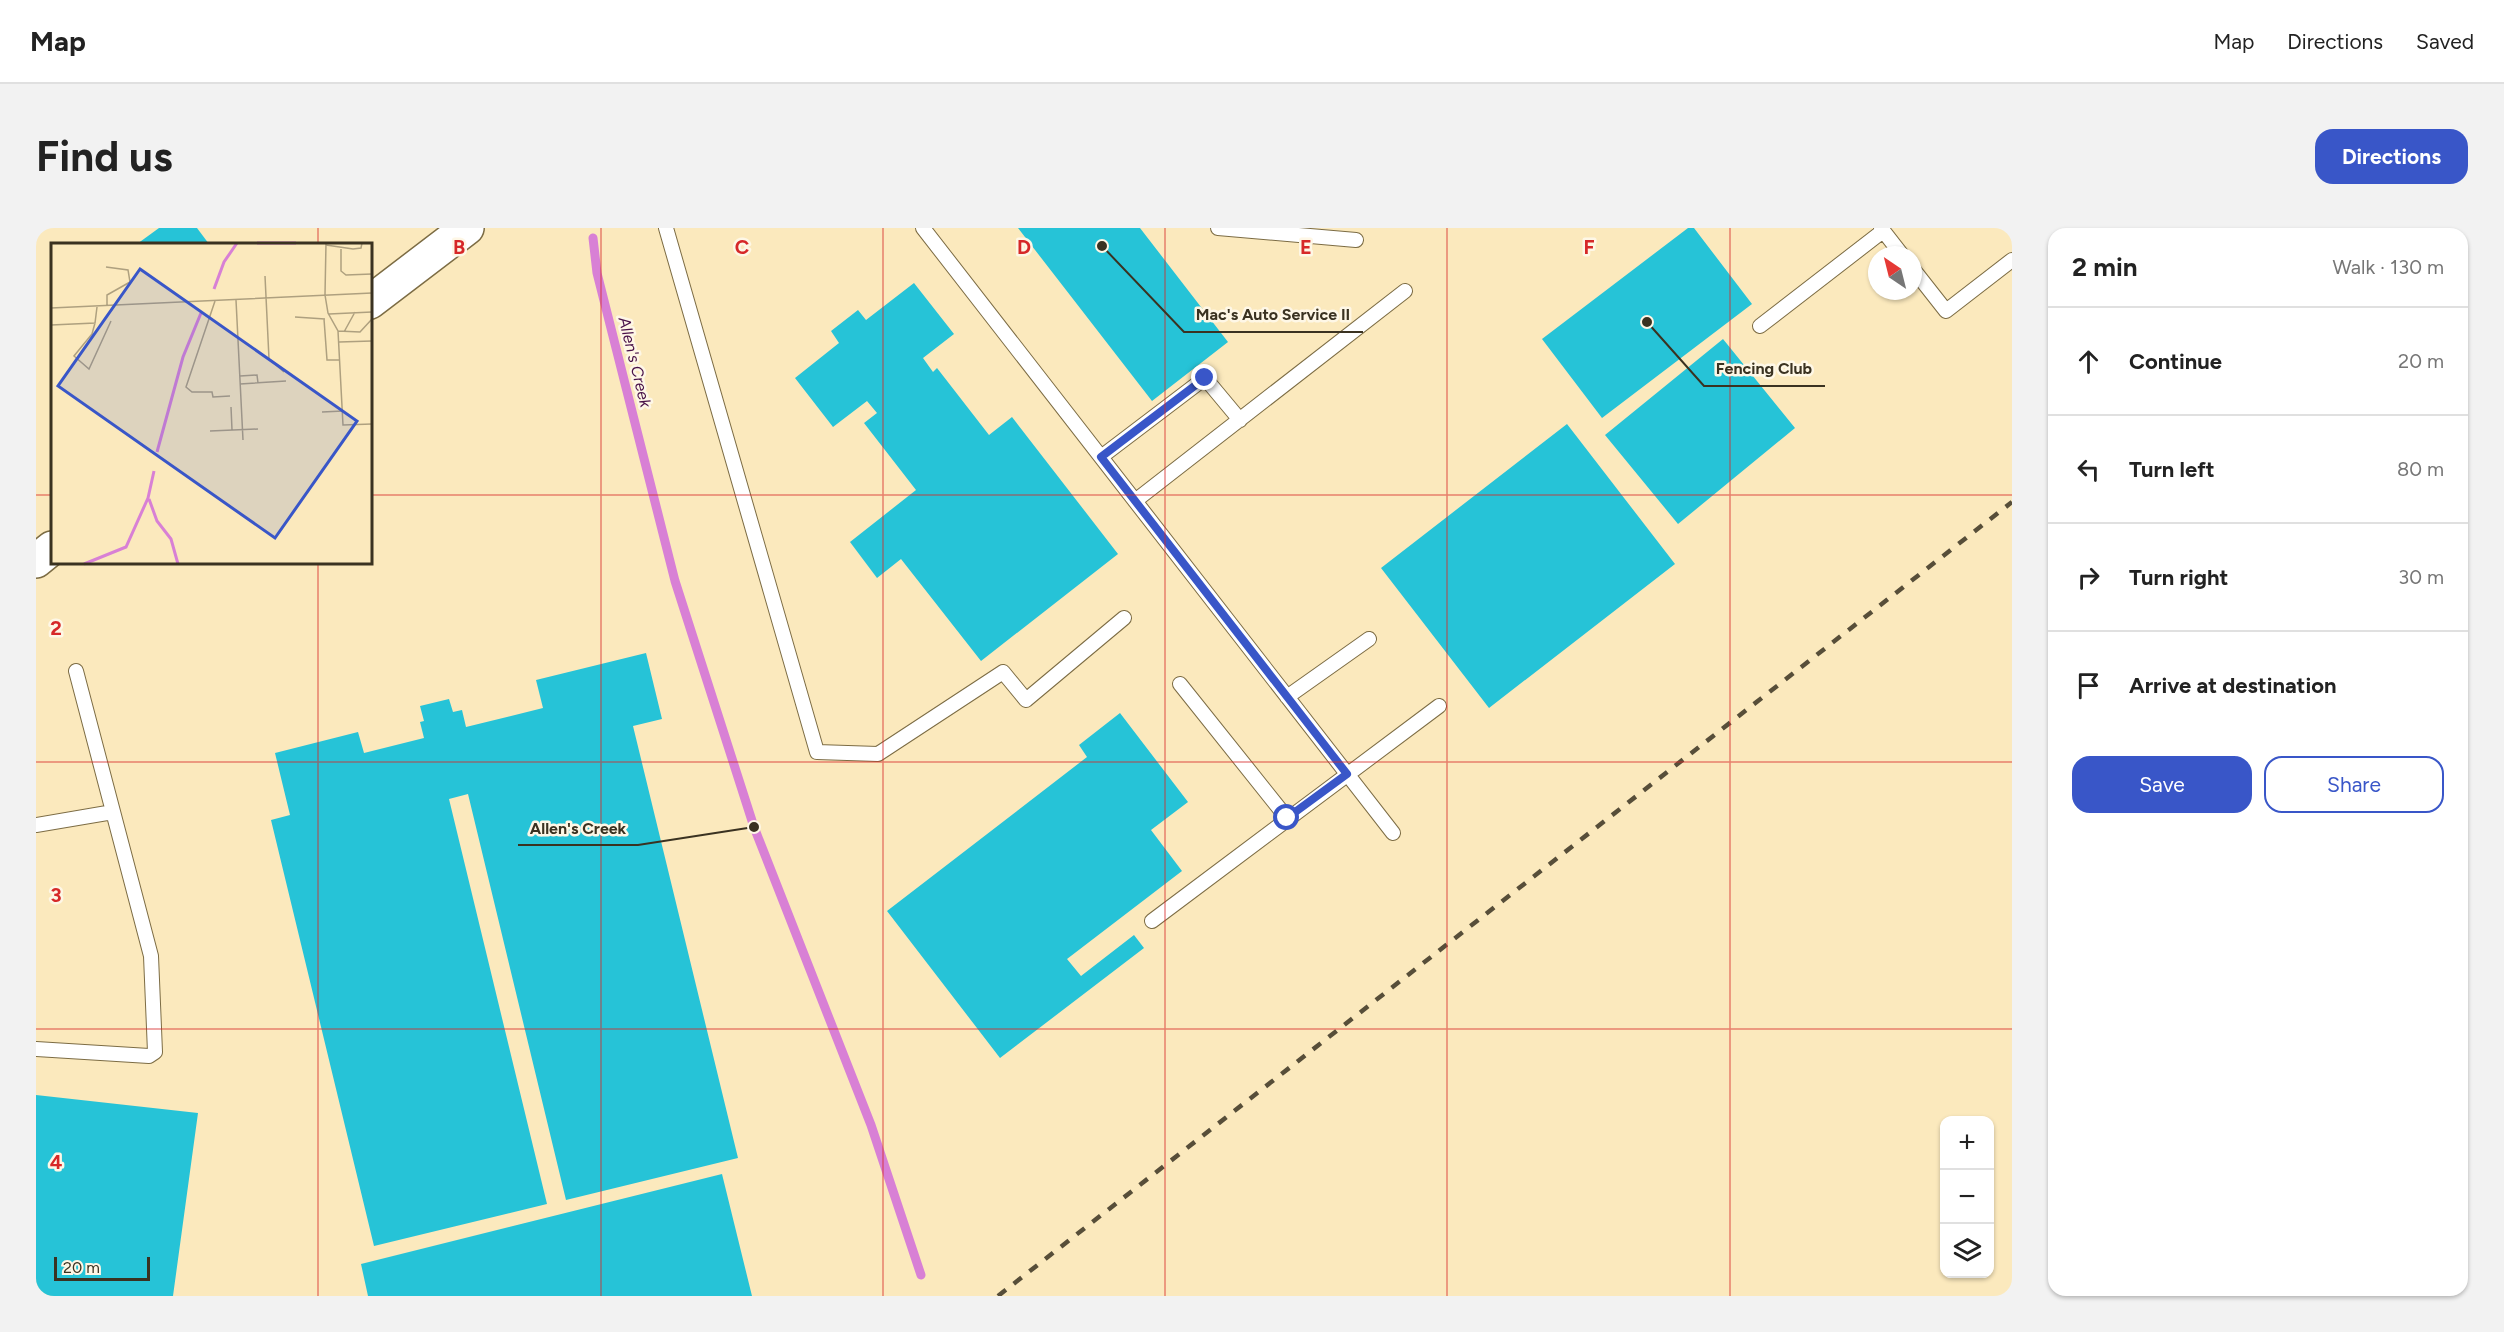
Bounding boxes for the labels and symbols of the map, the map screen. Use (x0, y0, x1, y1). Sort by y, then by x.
text: B (453, 235, 465, 259)
text: C (735, 235, 749, 259)
text: D (1017, 235, 1031, 259)
text: E (1300, 235, 1312, 259)
text: F (1583, 235, 1595, 259)
inset map (51, 243, 372, 564)
north arrow (1868, 246, 1922, 300)
callout: Mac's Auto Service II (1184, 298, 1363, 332)
text: Mac's Auto Service II (1196, 305, 1350, 324)
water label: Allen's Creek (614, 314, 656, 410)
callout: Fencing Club (1704, 352, 1825, 386)
text: Fencing Club (1716, 359, 1813, 378)
route end (1191, 364, 1217, 390)
text: 2 (50, 616, 62, 640)
route start (1273, 804, 1299, 830)
callout: Allen's Creek (518, 811, 638, 845)
text: Allen's Creek (530, 819, 627, 838)
text: 3 (50, 883, 62, 907)
text: 4 (50, 1150, 63, 1174)
scale bar (54, 1254, 150, 1282)

